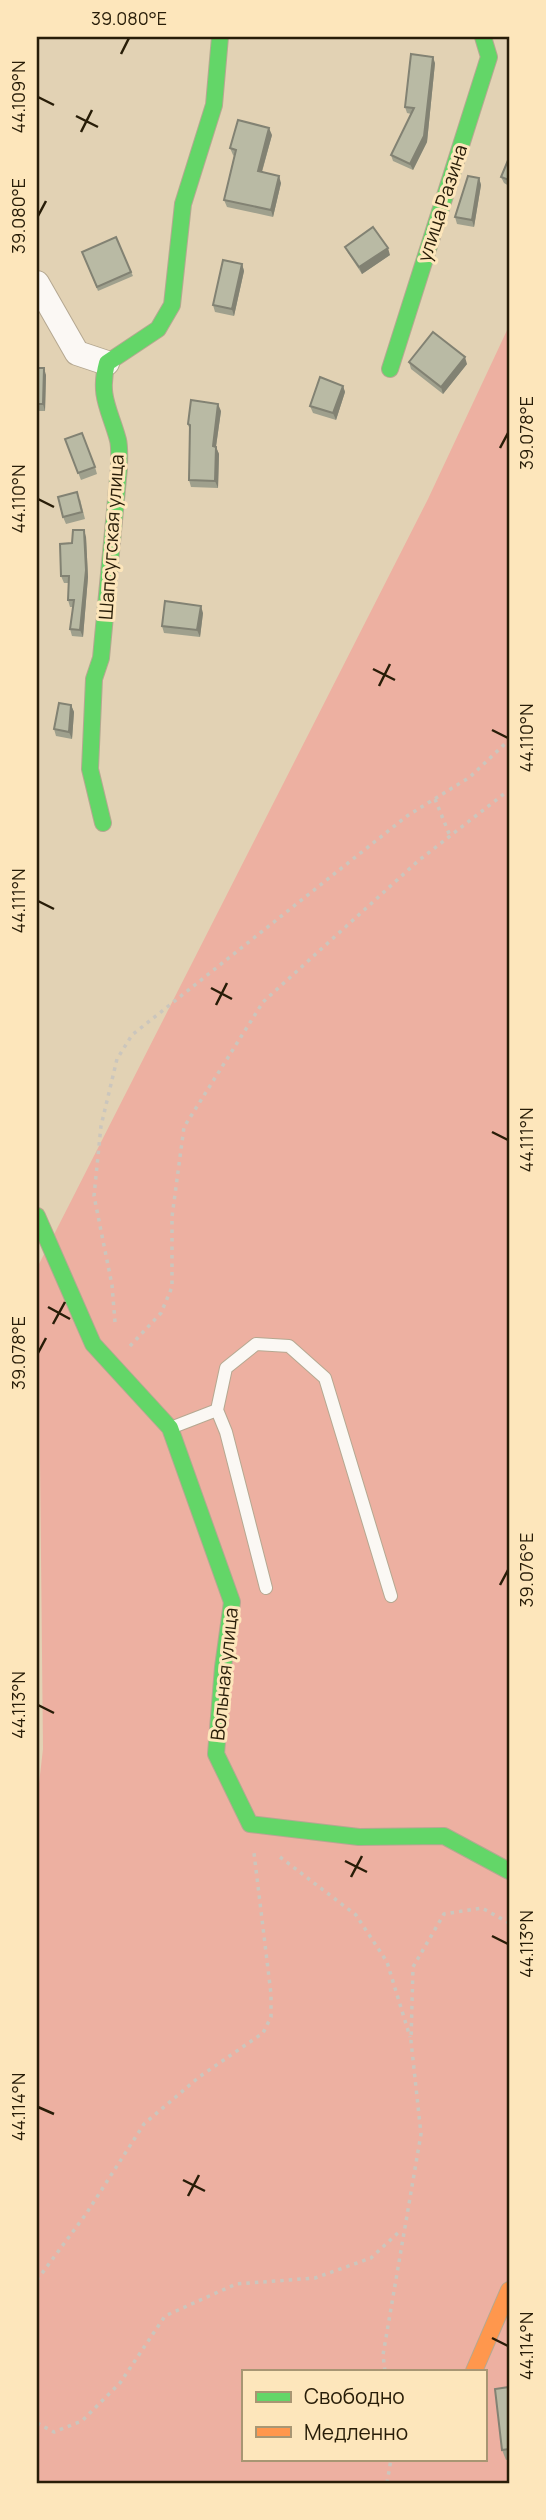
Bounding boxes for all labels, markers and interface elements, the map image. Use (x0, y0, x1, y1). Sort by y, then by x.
text: 39.080°E (91, 6, 167, 30)
text: 44.109°N (6, 60, 30, 134)
street label: улица Разина (411, 141, 473, 265)
text: 39.080°E (6, 178, 30, 254)
text: 39.078°E (514, 396, 538, 470)
street label: Шапсугская улица (92, 453, 130, 621)
text: 44.110°N (6, 465, 30, 533)
text: 44.110°N (514, 704, 538, 772)
text: 44.111°N (6, 869, 30, 933)
text: 44.111°N (514, 1108, 538, 1172)
text: 39.078°E (6, 1316, 30, 1390)
text: 39.076°E (514, 1533, 538, 1607)
street label: Вольная улица (204, 1606, 244, 1742)
text: 44.113°N (6, 1671, 30, 1739)
text: 44.113°N (514, 1910, 538, 1978)
text: 44.114°N (6, 2073, 30, 2141)
text: 44.114°N (514, 2312, 538, 2380)
legend (242, 2370, 486, 2460)
text: Свободно (304, 2382, 405, 2410)
text: Медленно (304, 2418, 408, 2446)

